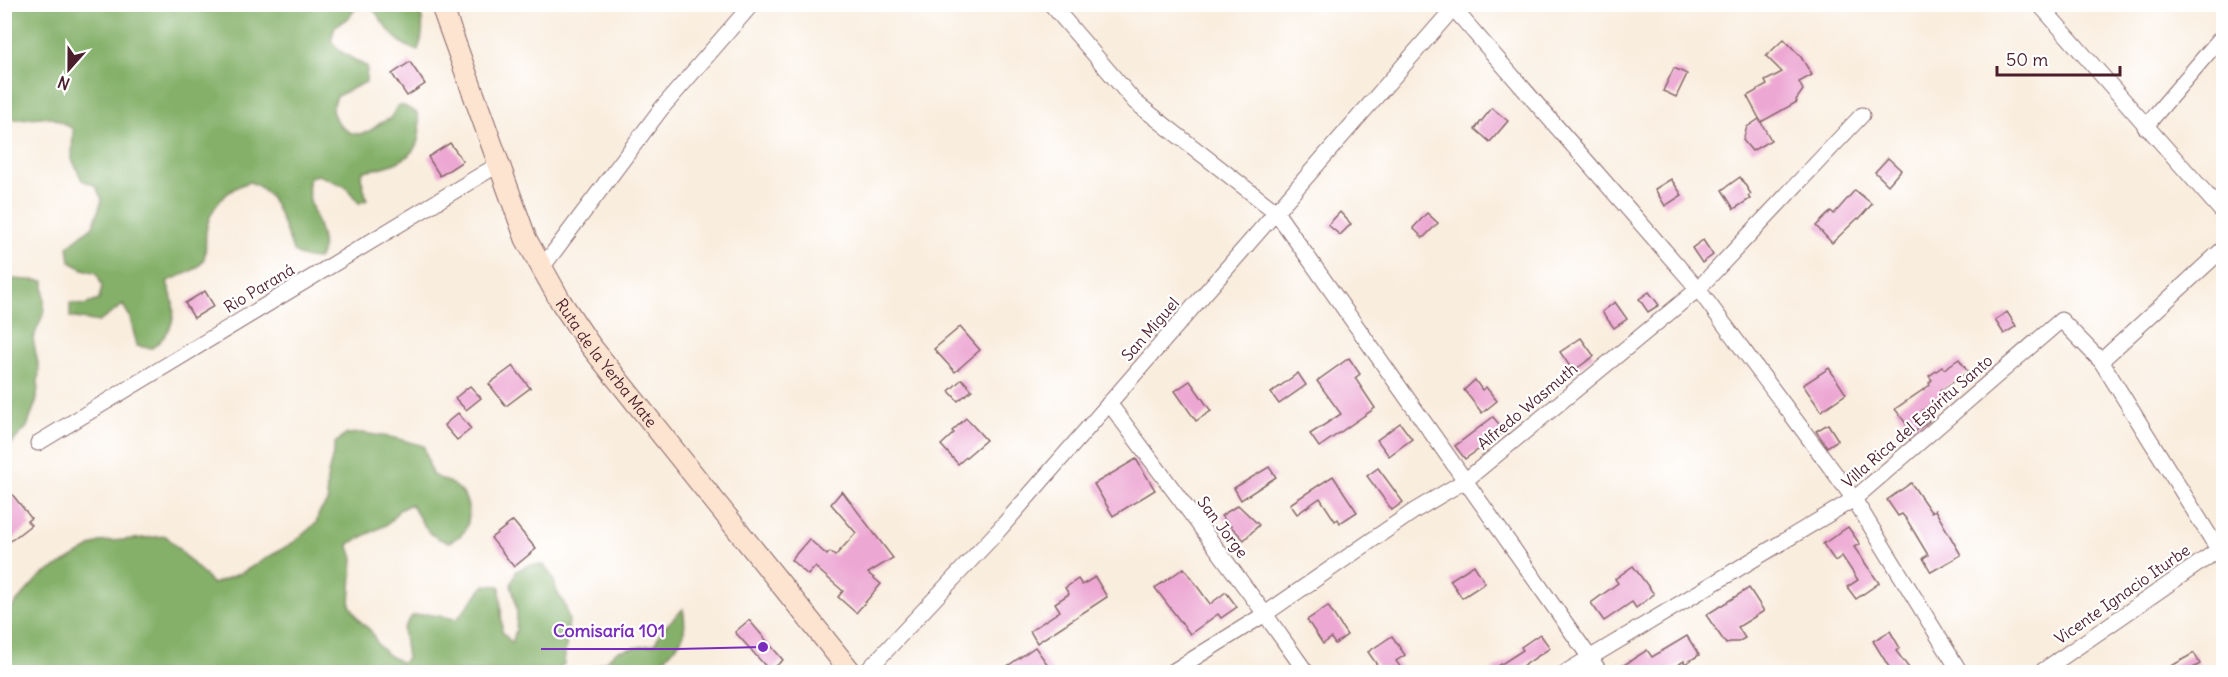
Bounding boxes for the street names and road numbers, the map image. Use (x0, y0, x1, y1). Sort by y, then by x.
street label: Rio Paraná (220, 259, 298, 317)
street label: San Miguel (1117, 293, 1183, 365)
street label: Ruta de la Yerba Mate (551, 295, 662, 431)
street label: Villa Rica del Espíritu Santo (1837, 350, 1997, 492)
street label: Alfredo Wasmuth (1473, 358, 1581, 454)
street label: San Jorge (1193, 492, 1253, 562)
street label: Vicente Ignacio Iturbe (2050, 540, 2194, 648)

